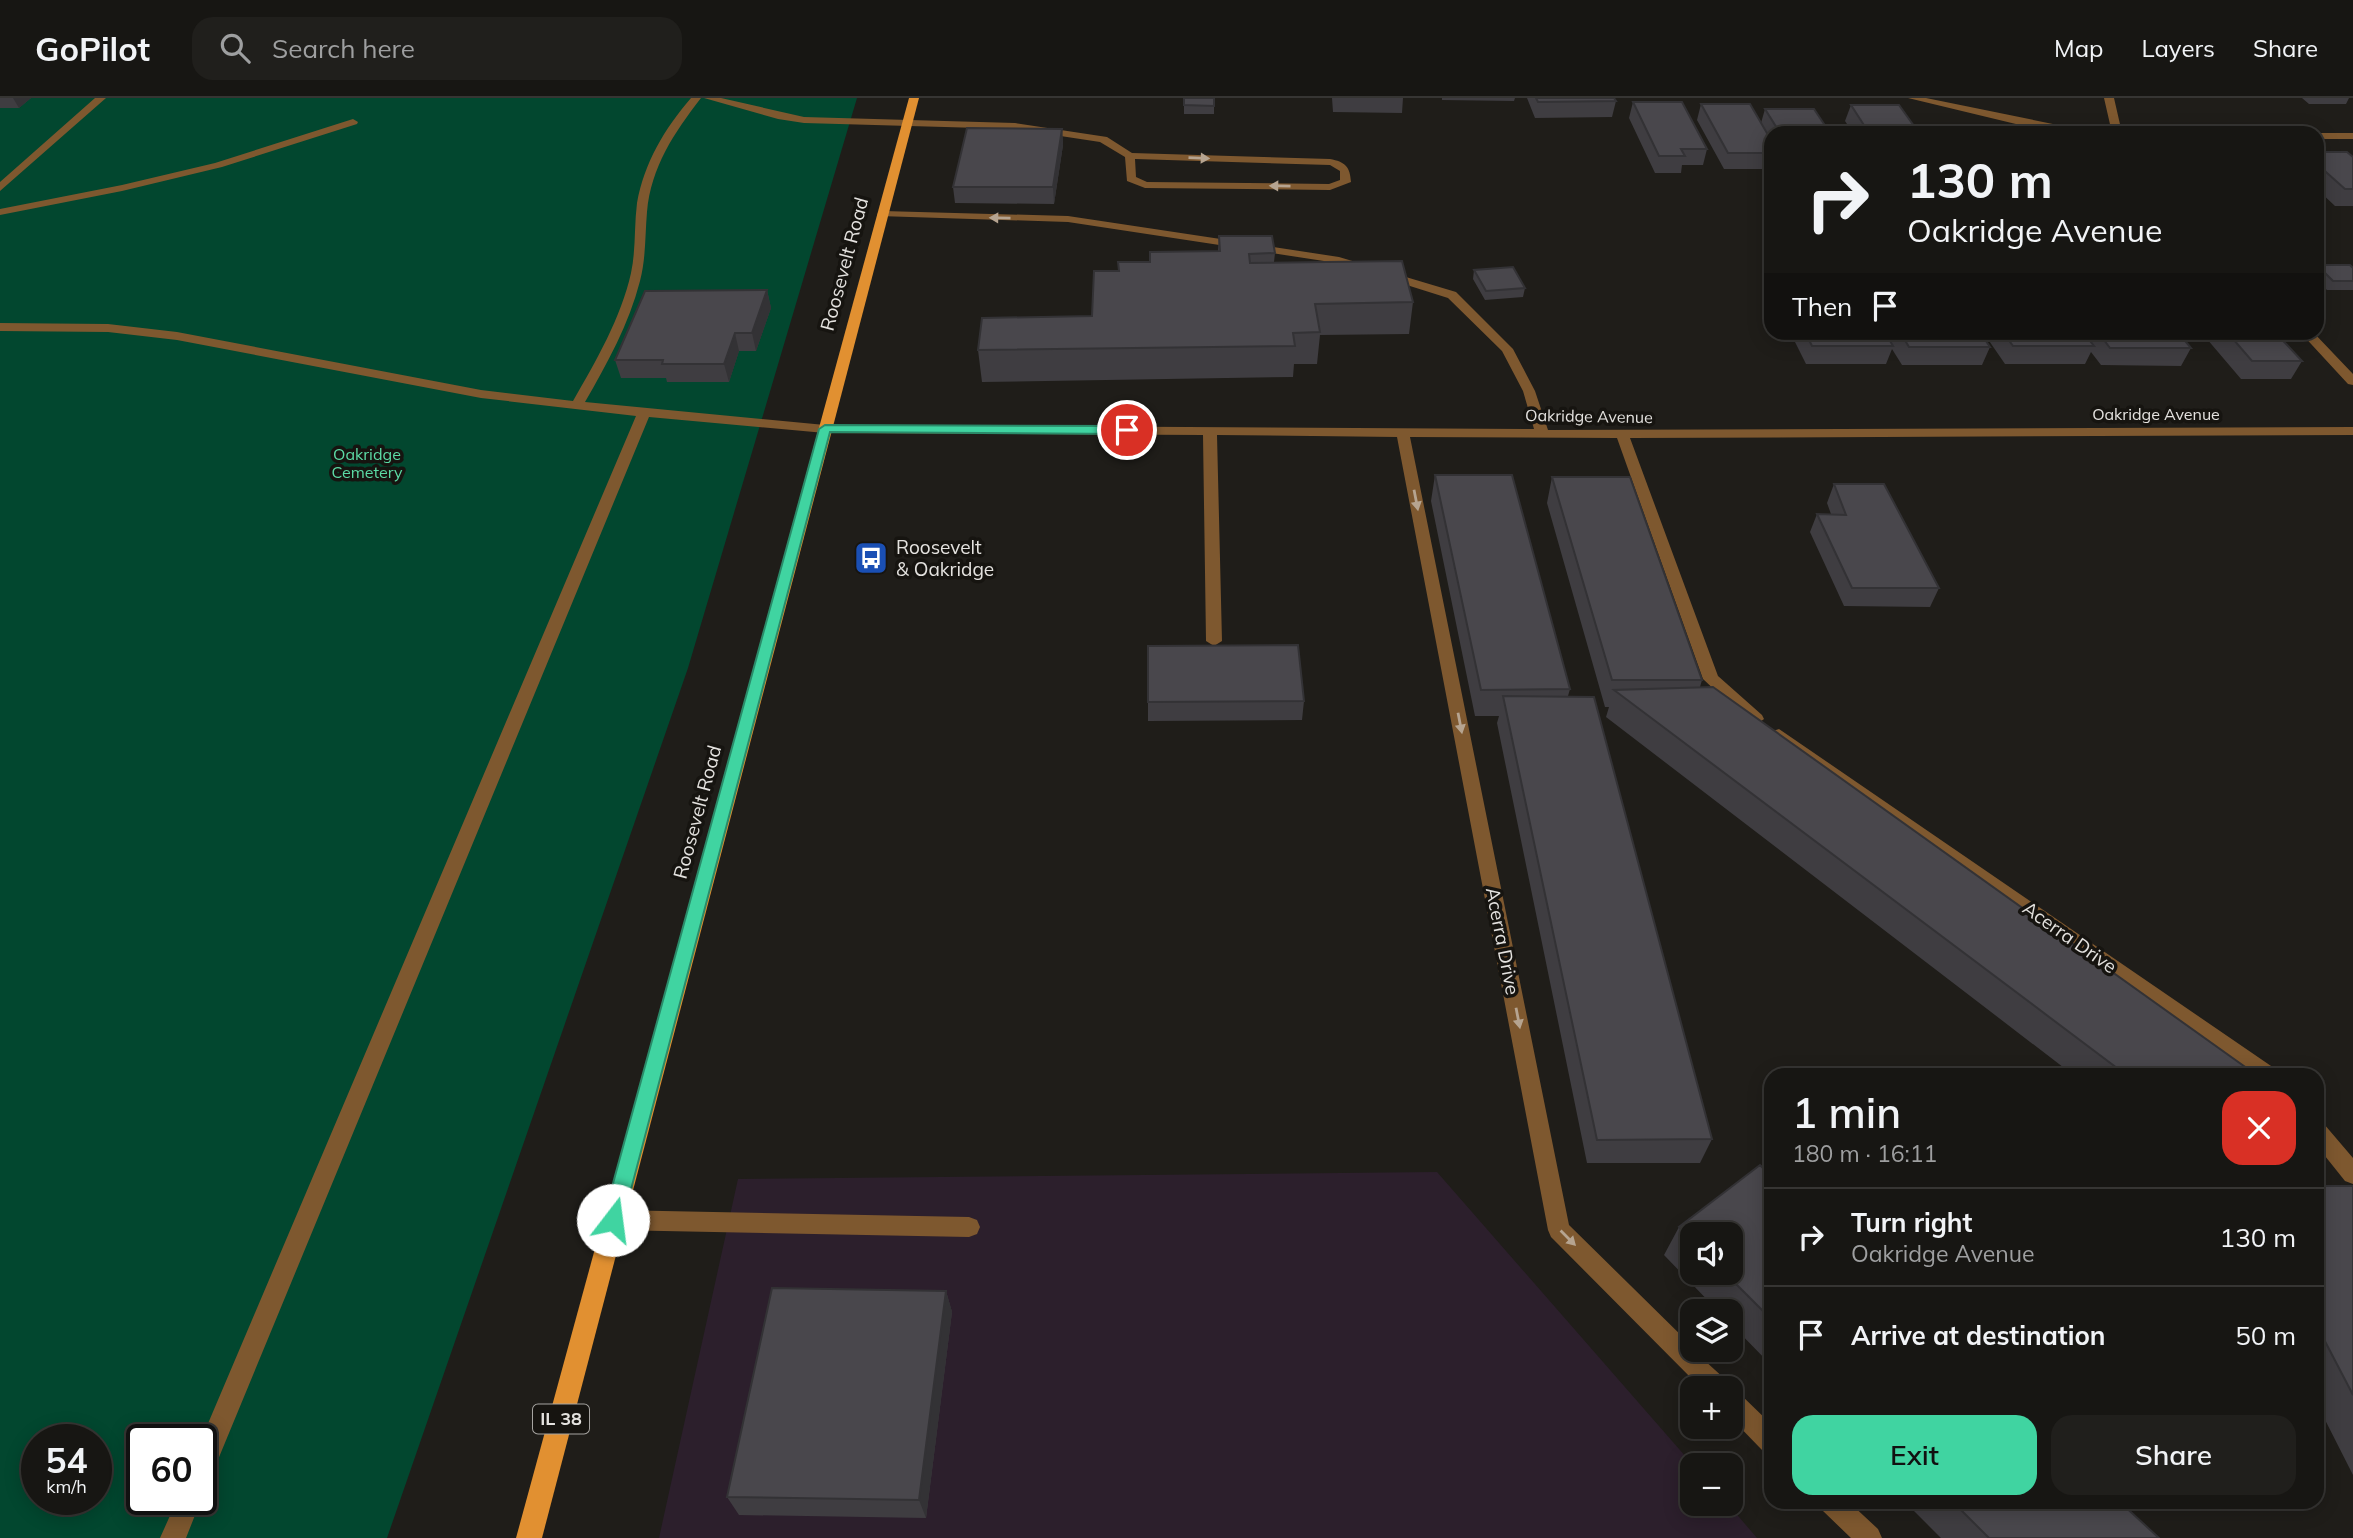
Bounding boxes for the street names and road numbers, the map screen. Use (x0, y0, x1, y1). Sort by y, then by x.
street label: Roosevelt Road (815, 195, 873, 333)
street label: Oakridge Avenue (2092, 404, 2220, 424)
street label: Oakridge Avenue (1525, 405, 1653, 427)
street label: Roosevelt Road (668, 743, 726, 881)
street label: Acerra Drive (1481, 885, 1525, 997)
street label: Acerra Drive (2018, 896, 2122, 978)
road number: IL 38 (533, 1404, 589, 1434)

